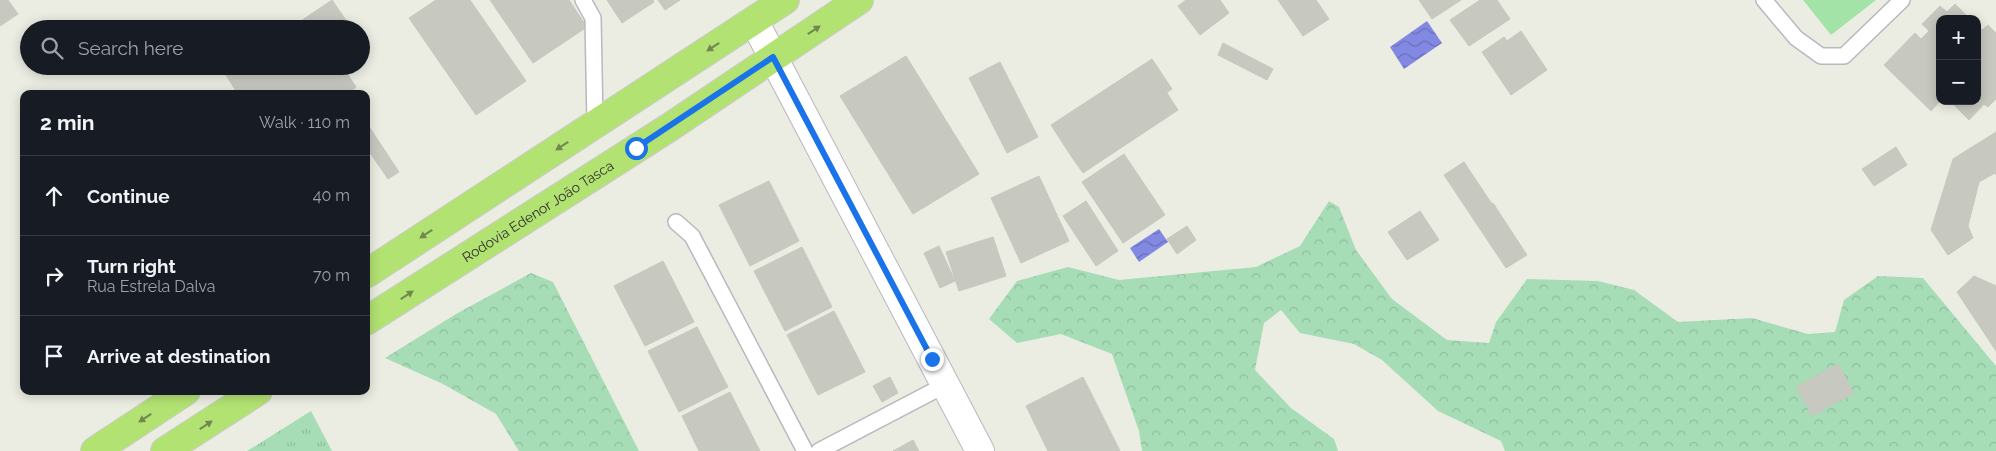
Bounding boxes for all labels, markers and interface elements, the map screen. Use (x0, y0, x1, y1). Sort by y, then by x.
map controls (1936, 15, 1981, 105)
button: + (1936, 15, 1981, 60)
search box (20, 20, 370, 75)
one-way arrow (807, 25, 820, 35)
icon: search (38, 34, 66, 62)
text: Search here (78, 37, 184, 59)
one-way arrow (707, 43, 720, 52)
button: − (1936, 60, 1981, 105)
text: 2 min (40, 110, 94, 135)
text: Walk · 110 m (259, 113, 350, 132)
route start (625, 137, 648, 160)
one-way arrow (556, 141, 569, 150)
street label: Rodovia Edenor João Tasca (459, 157, 617, 265)
icon: ahead (40, 182, 68, 210)
text: Continue (87, 185, 170, 207)
text: 40 m (313, 186, 350, 205)
one-way arrow (420, 230, 433, 239)
text: Turn right (87, 255, 176, 277)
icon: right (40, 262, 68, 290)
text: 70 m (313, 266, 350, 285)
text: Rua Estrela Dalva (87, 277, 216, 296)
one-way arrow (401, 290, 414, 300)
icon: arrive (40, 342, 68, 370)
text: Arrive at destination (87, 345, 271, 367)
route end (921, 348, 944, 371)
one-way arrow (139, 413, 152, 423)
one-way arrow (200, 420, 213, 429)

